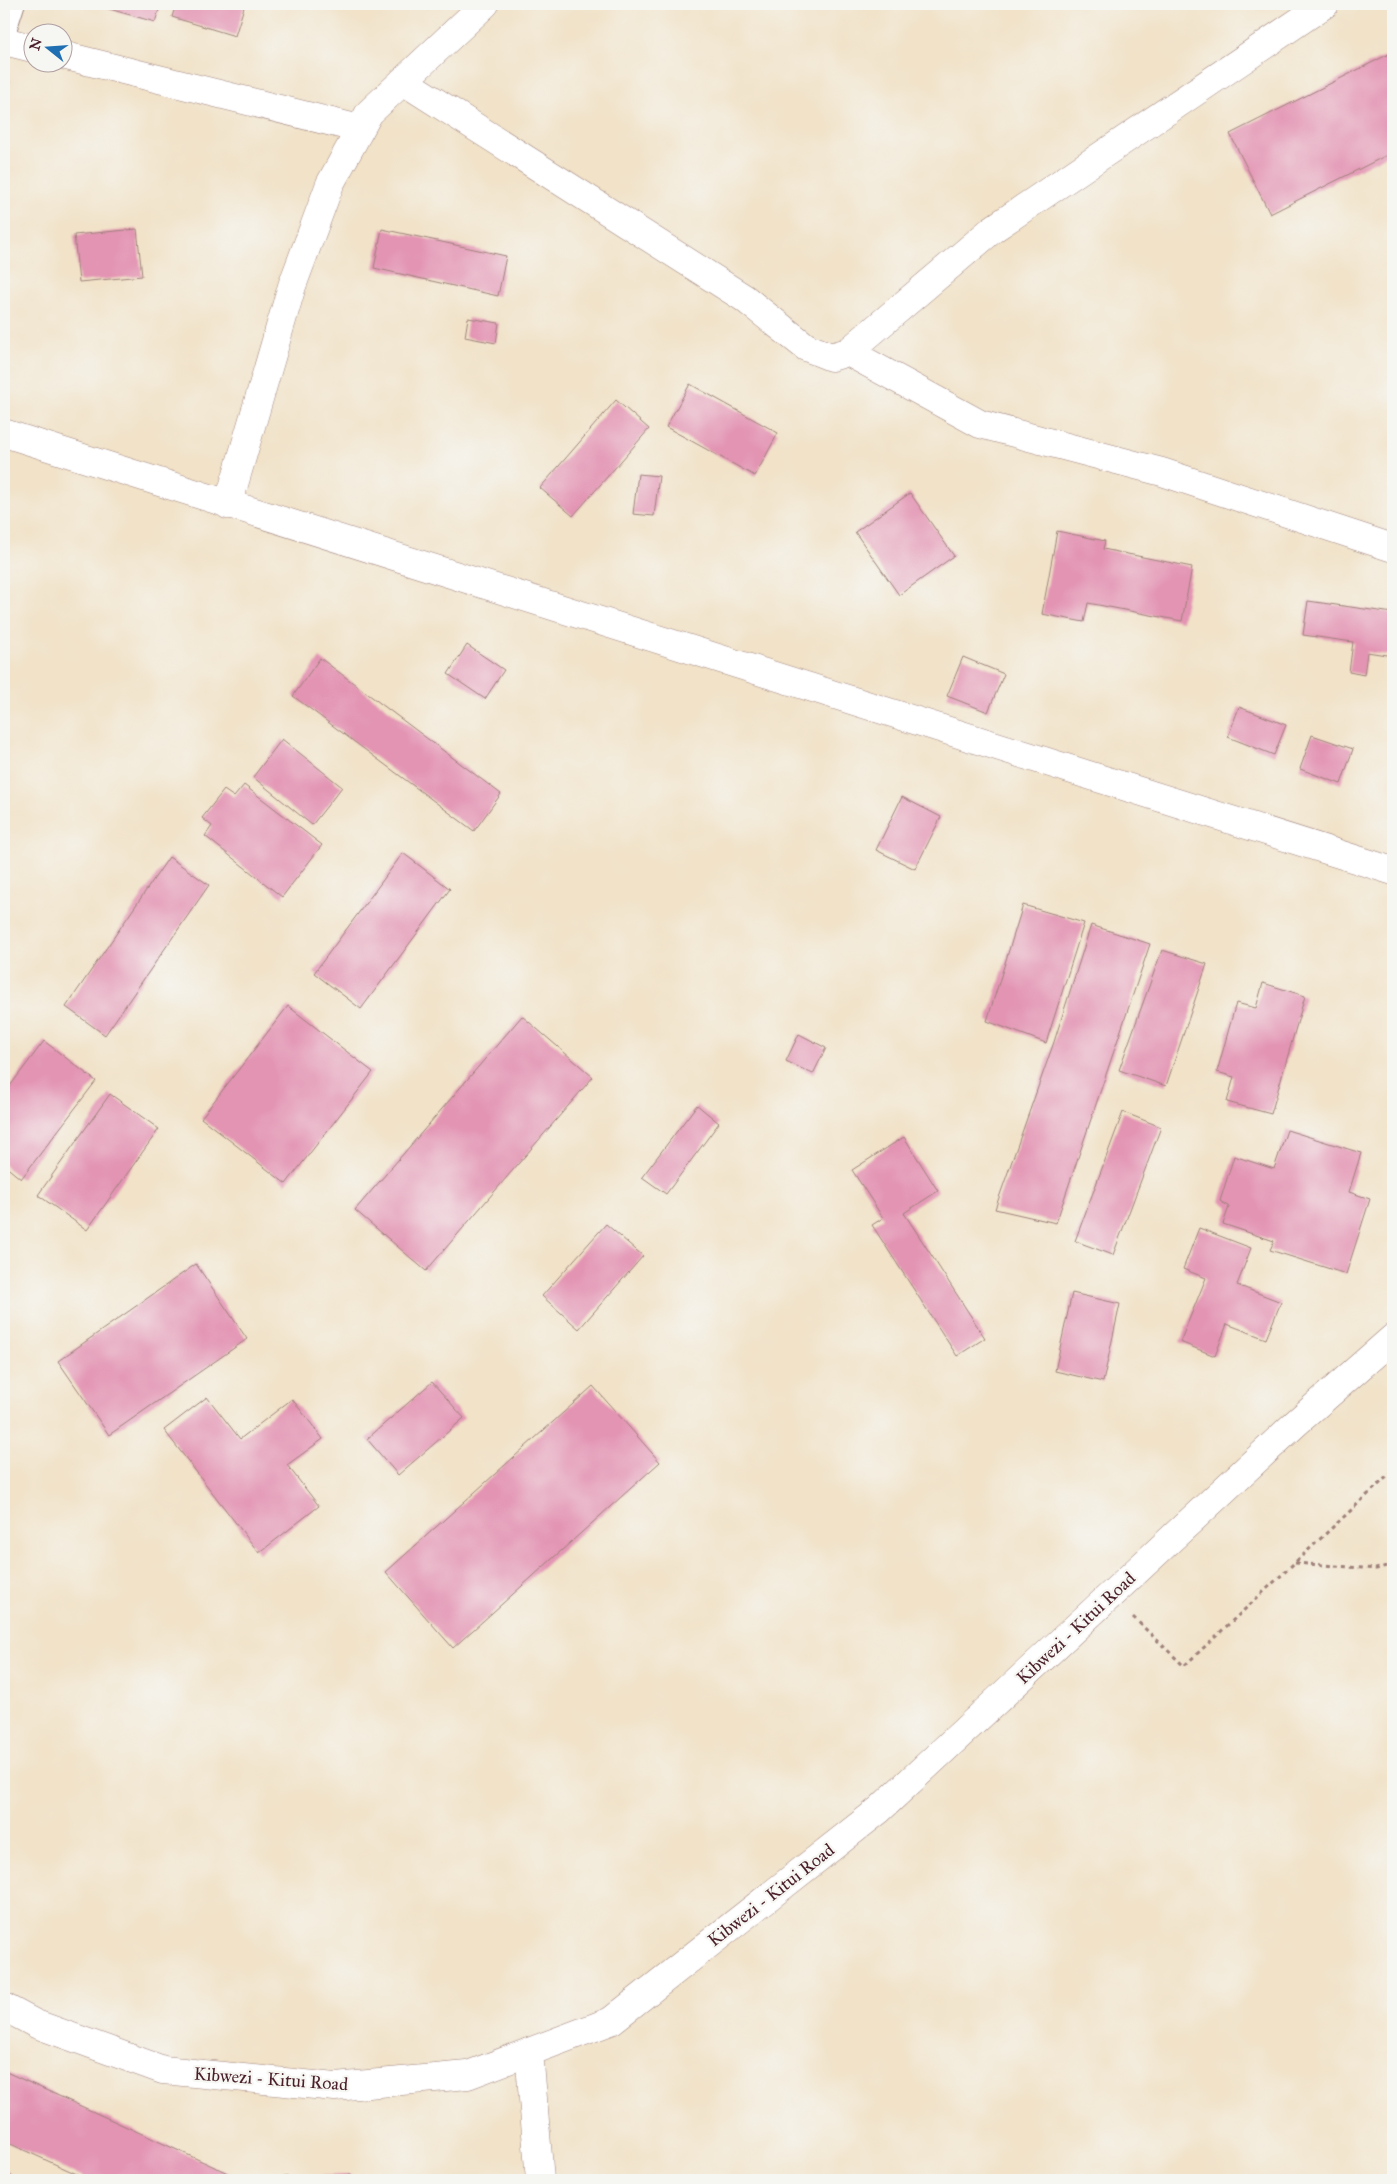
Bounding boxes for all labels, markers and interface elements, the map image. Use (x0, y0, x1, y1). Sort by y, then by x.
north arrow (22, 22, 72, 72)
text: N (26, 36, 46, 53)
street label: Kibwezi - Kitui Road (1012, 1567, 1140, 1689)
street label: Kibwezi - Kitui Road (703, 1839, 839, 1951)
street label: Kibwezi - Kitui Road (193, 2063, 349, 2095)

